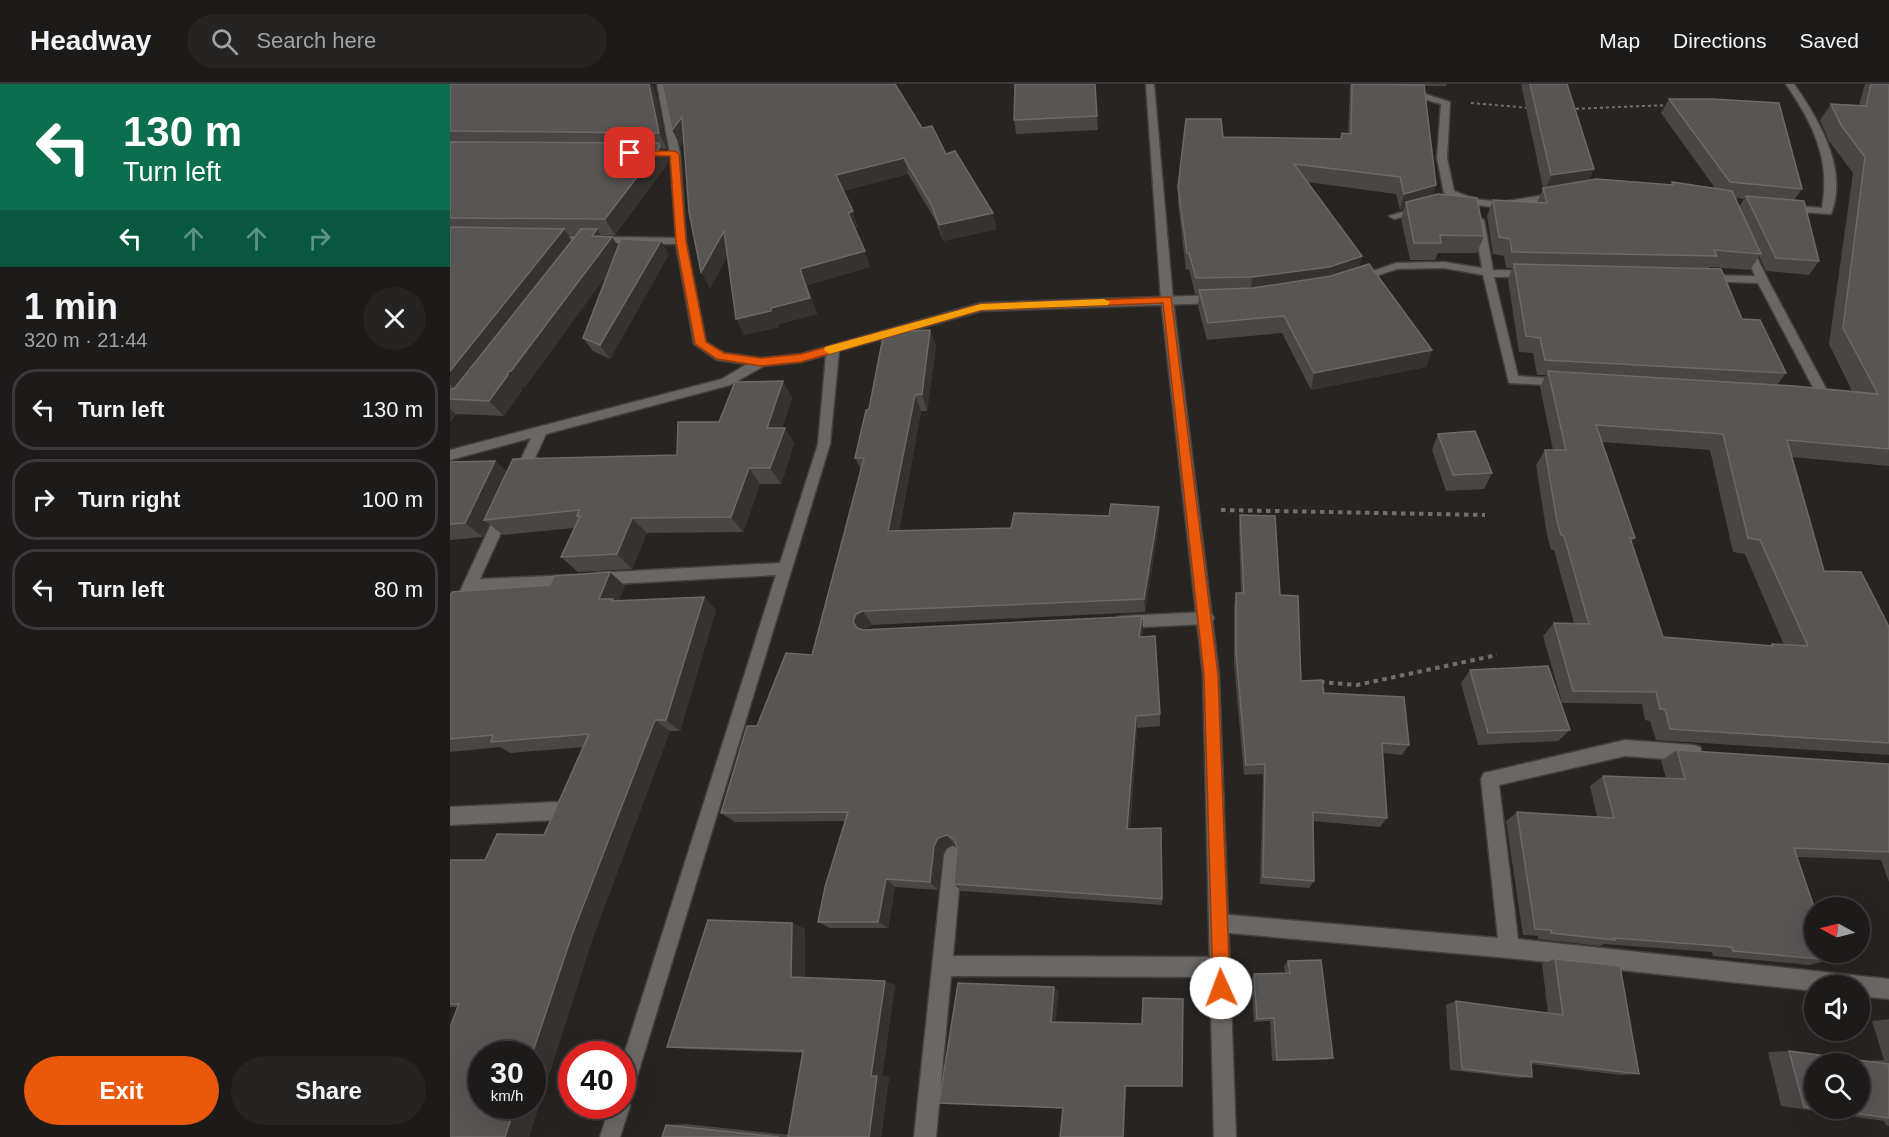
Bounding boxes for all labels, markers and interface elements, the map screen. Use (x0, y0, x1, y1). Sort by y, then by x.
search box (187, 14, 607, 68)
text: Headway (30, 25, 151, 56)
icon: search (208, 25, 241, 58)
text: Search here (256, 28, 376, 53)
text: Map (1599, 29, 1640, 52)
text: Directions (1673, 29, 1766, 52)
text: Saved (1799, 29, 1859, 52)
icon: left (24, 108, 102, 186)
text: 130 m (123, 108, 242, 155)
pin (604, 127, 655, 178)
icon: arrive (613, 136, 646, 169)
text: Turn left (123, 157, 221, 187)
icon: left (114, 222, 147, 255)
icon: ahead (177, 222, 210, 255)
icon: ahead (240, 222, 273, 255)
icon: right (303, 222, 336, 255)
text: 1 min (24, 286, 118, 327)
button: close (363, 287, 426, 350)
text: 320 m · 21:44 (24, 329, 147, 351)
icon: left (27, 393, 60, 426)
text: Turn left (78, 397, 164, 422)
text: 130 m (362, 397, 423, 422)
icon: right (27, 483, 60, 516)
text: Turn right (78, 487, 180, 512)
text: 100 m (362, 487, 423, 512)
icon: left (27, 573, 60, 606)
text: Turn left (78, 577, 164, 602)
text: 80 m (374, 577, 423, 602)
north arrow (1804, 897, 1870, 963)
map controls (1804, 897, 1870, 1119)
position arrow (1189, 956, 1253, 1020)
button: sound (1804, 975, 1870, 1041)
speed limit sign: 40 (558, 1041, 636, 1119)
button: search (1804, 1053, 1870, 1119)
button: Exit (24, 1056, 219, 1125)
button: Share (231, 1056, 426, 1125)
text: 30 (490, 1056, 524, 1089)
text: km/h (491, 1087, 523, 1104)

